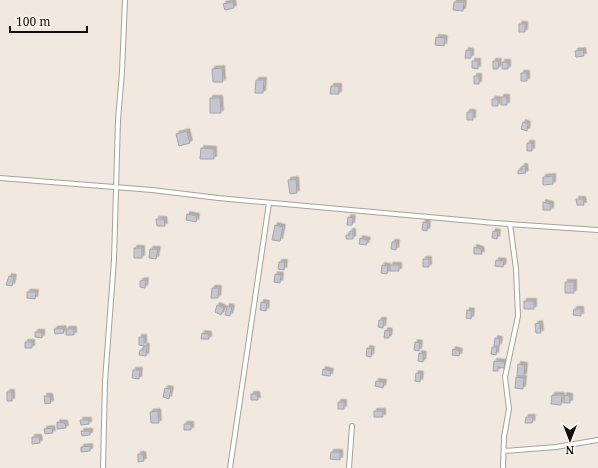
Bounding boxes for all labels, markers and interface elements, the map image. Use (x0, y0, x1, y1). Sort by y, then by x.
scale bar (10, 8, 87, 34)
text: 100 m (16, 13, 51, 30)
north arrow (550, 420, 590, 460)
text: N (565, 443, 574, 458)

